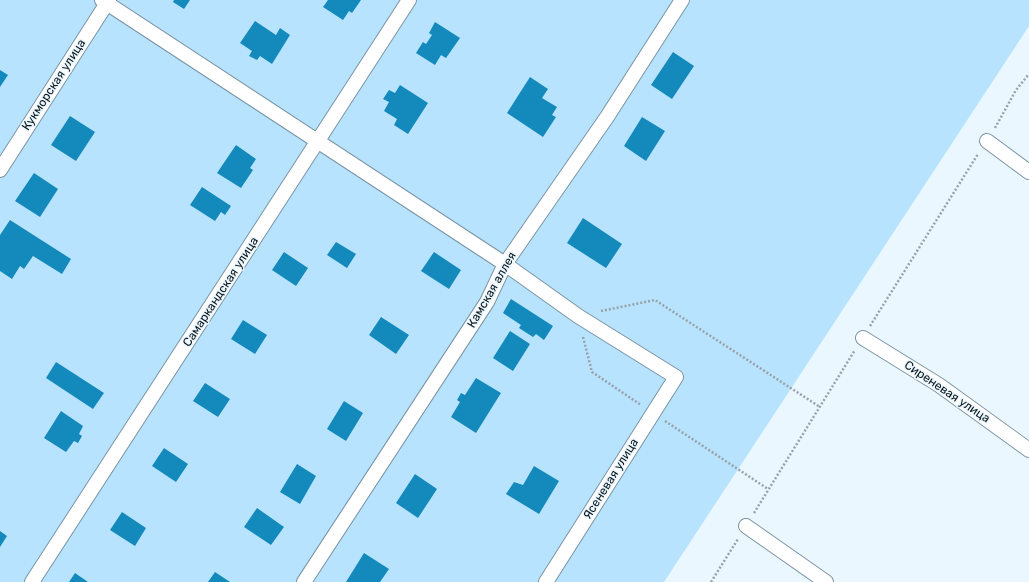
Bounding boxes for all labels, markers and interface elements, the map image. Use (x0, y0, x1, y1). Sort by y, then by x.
street label: Кукморская улица (19, 37, 89, 133)
street label: Самаркандская улица (180, 234, 262, 350)
street label: Камская аллея (464, 249, 520, 331)
street label: Сиреневая улица (901, 358, 993, 426)
street label: Ясеневая улица (580, 436, 642, 522)

